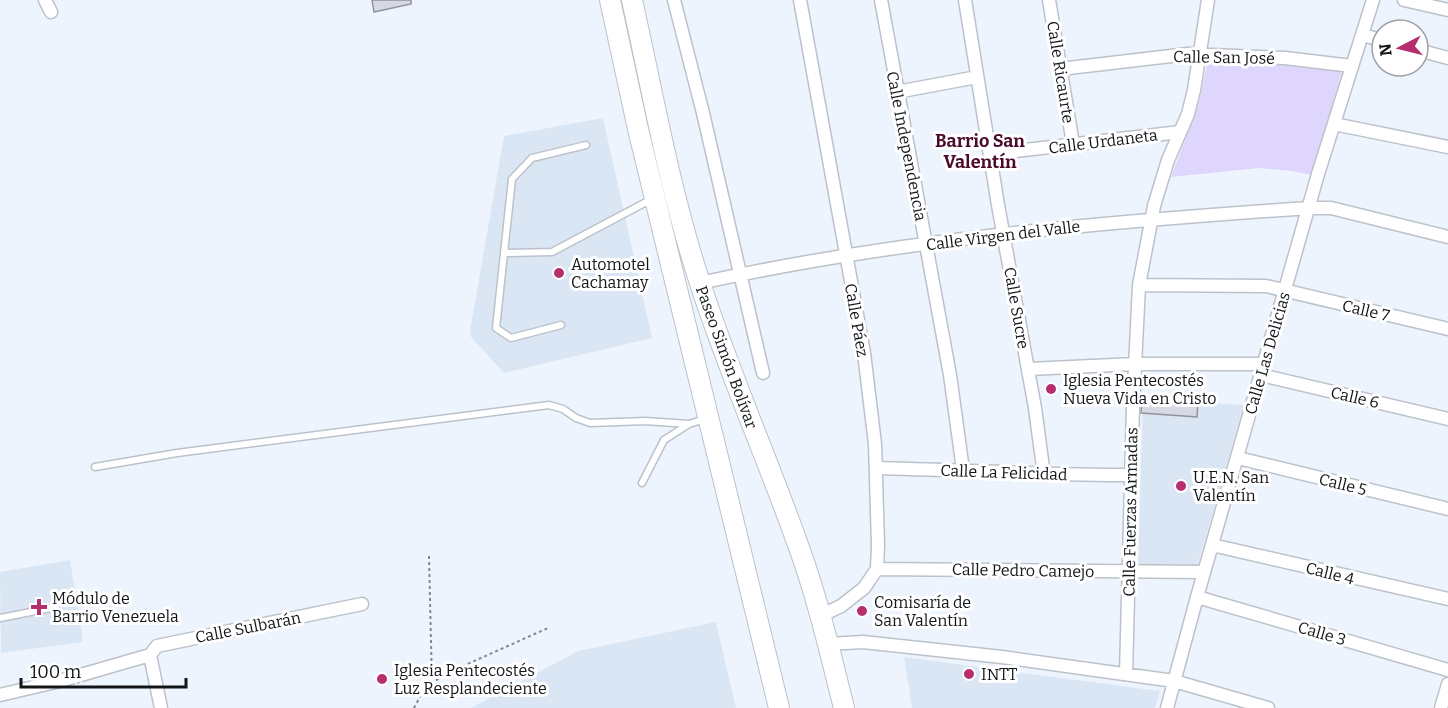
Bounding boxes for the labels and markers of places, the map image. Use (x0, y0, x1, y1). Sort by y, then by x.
place label: Automotel Cachamay (571, 255, 650, 292)
marker: Automotel Cachamay (552, 266, 566, 280)
place label: Iglesia Pentecostés Nueva Vida en Cristo (1063, 371, 1216, 408)
marker: Iglesia Pentecostés Nueva Vida en Cristo (1044, 382, 1058, 396)
place label: U.E.N. San Valentín (1193, 468, 1269, 505)
marker: U.E.N. San Valentín (1174, 479, 1188, 493)
place label: Módulo de Barrio Venezuela (52, 589, 179, 626)
place label: Comisaría de San Valentín (874, 593, 971, 630)
marker: Módulo de Barrio Venezuela (30, 598, 48, 616)
marker: Comisaría de San Valentín (855, 604, 869, 618)
place label: Iglesia Pentecostés Luz Resplandeciente (394, 661, 547, 698)
place label: INTT (981, 665, 1017, 684)
marker: INTT (962, 667, 976, 681)
marker: Iglesia Pentecostés Luz Resplandeciente (375, 672, 389, 686)

